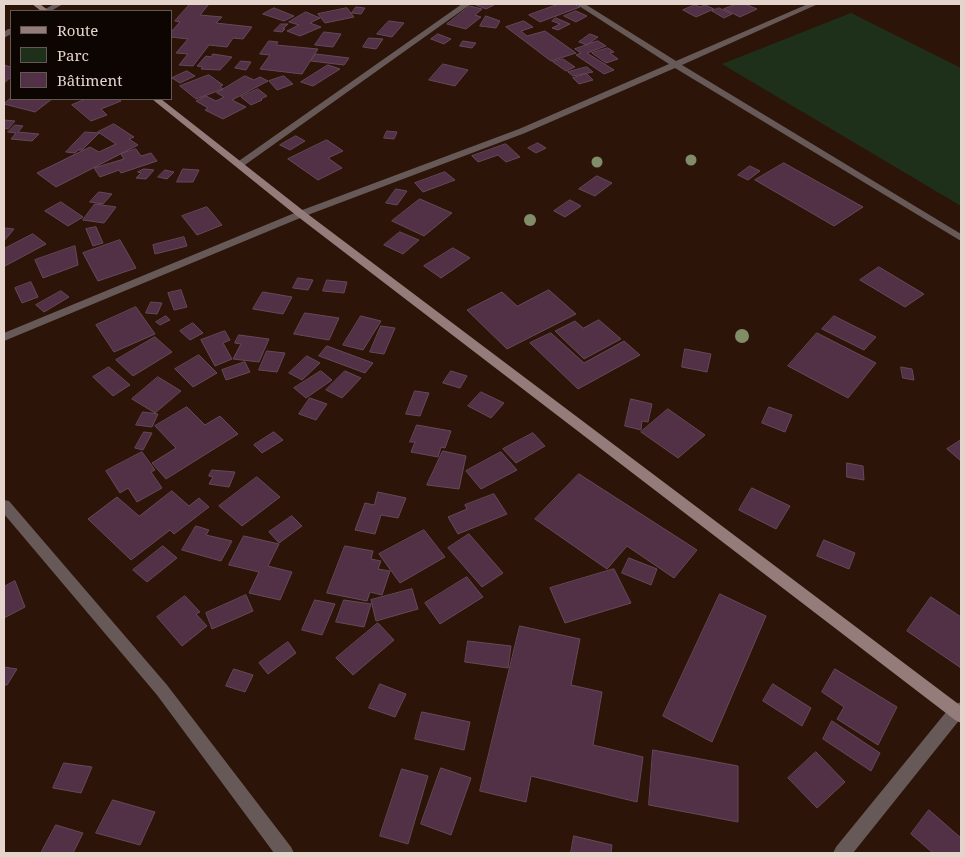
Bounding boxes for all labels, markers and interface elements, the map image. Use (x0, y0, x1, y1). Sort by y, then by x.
legend (10, 10, 172, 100)
text: Route (57, 20, 98, 40)
text: Parc (57, 45, 89, 65)
text: Bâtiment (57, 70, 123, 90)

